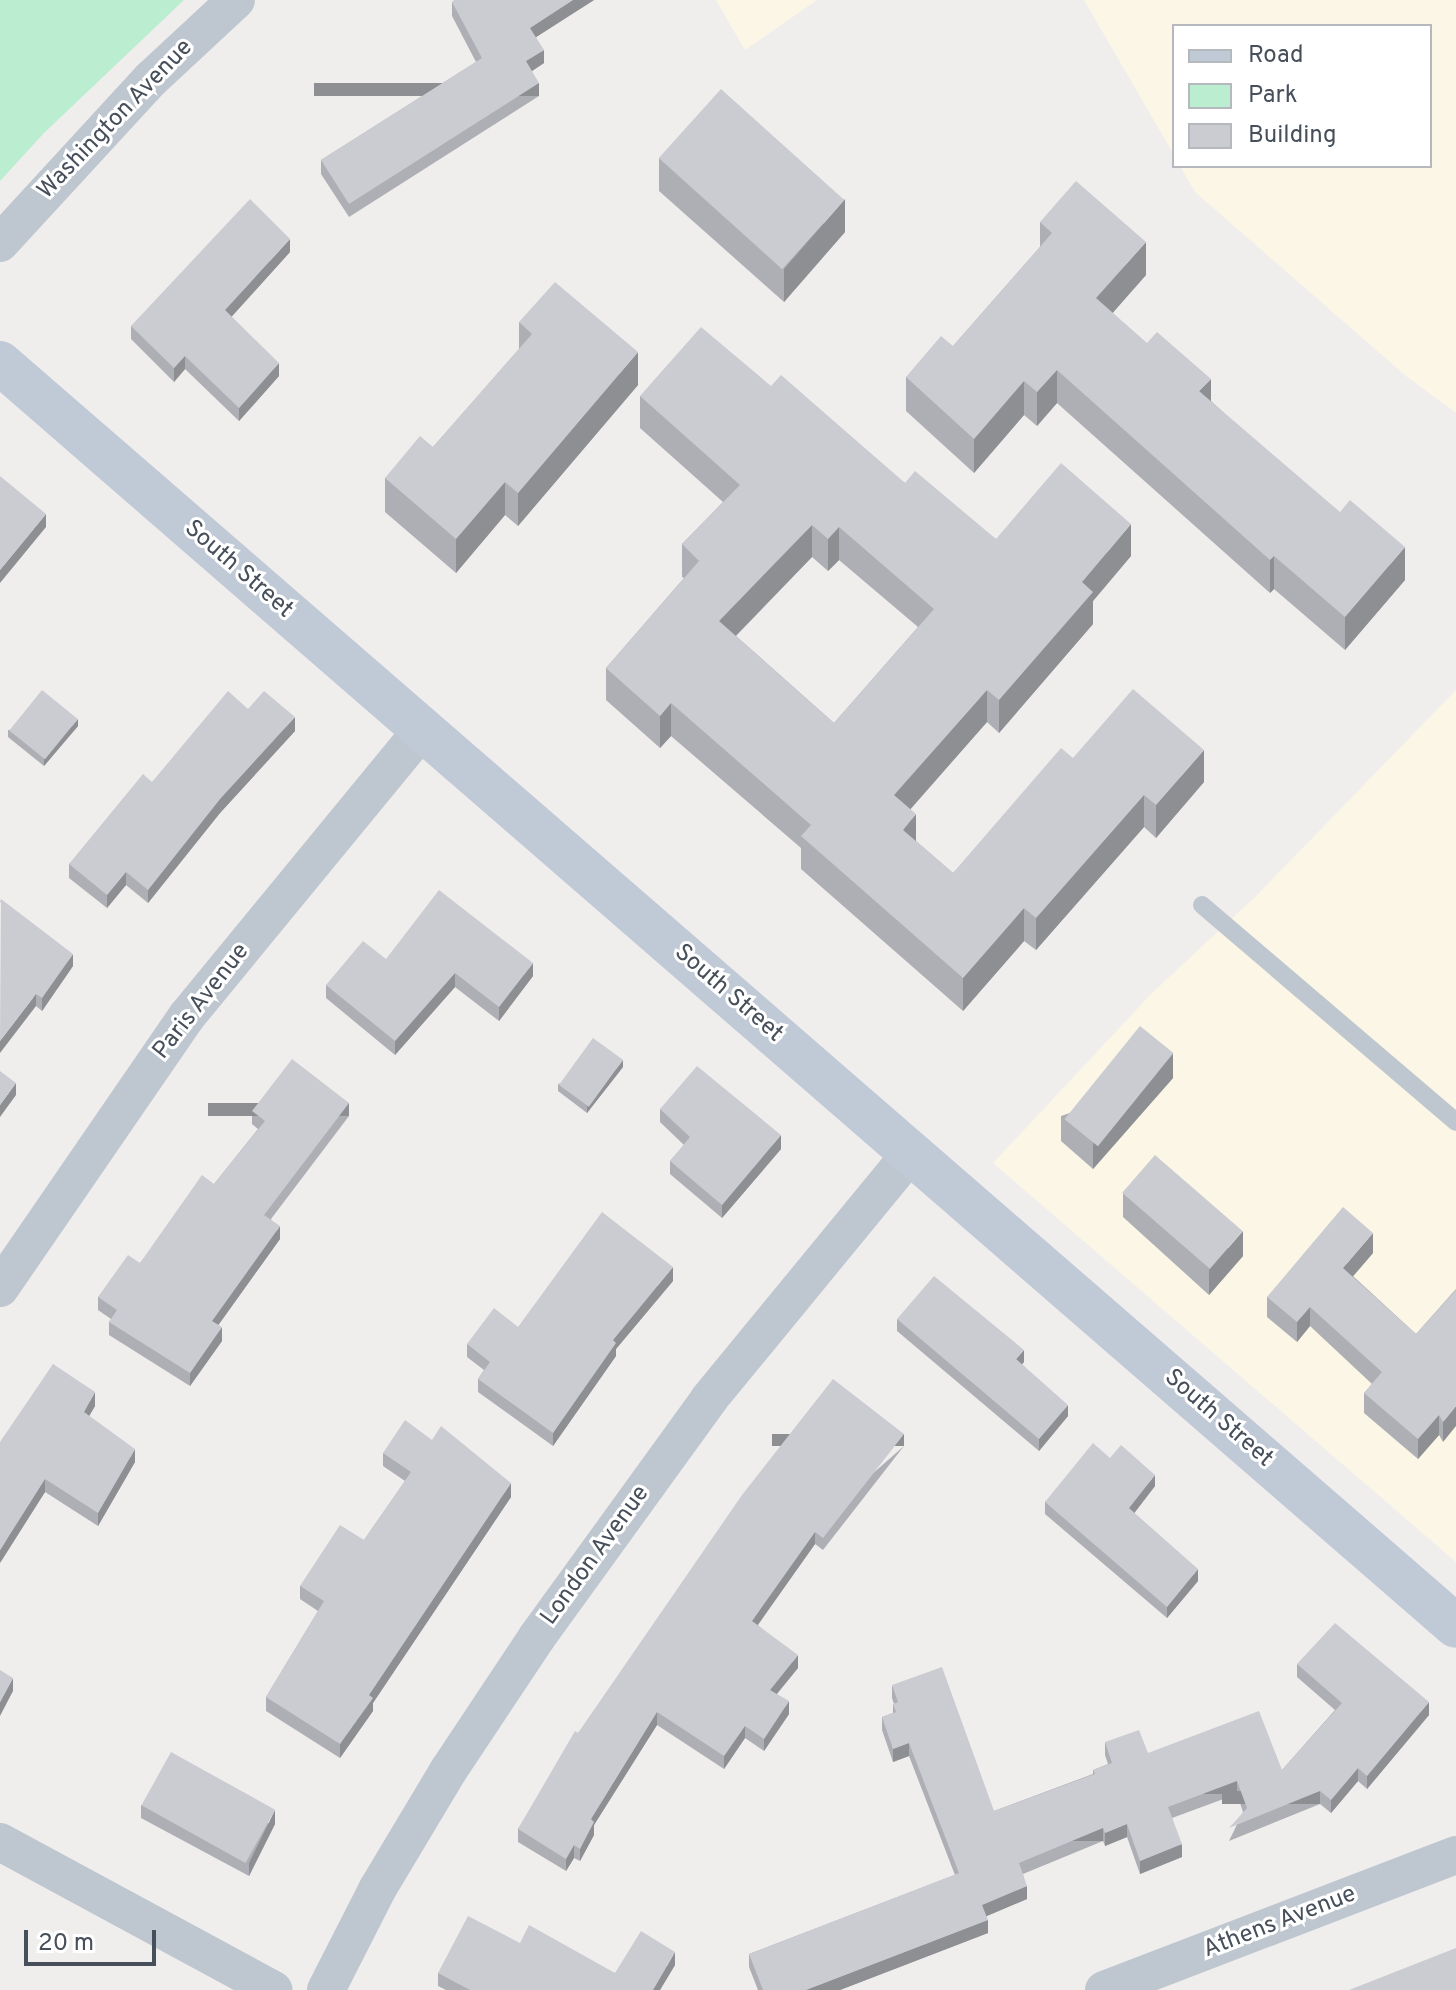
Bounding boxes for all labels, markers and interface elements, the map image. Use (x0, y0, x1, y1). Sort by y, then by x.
legend (1172, 24, 1432, 168)
street label: Washington Avenue (32, 34, 200, 206)
text: Road (1248, 41, 1304, 71)
text: Park (1248, 81, 1298, 111)
text: Building (1248, 121, 1337, 151)
street label: South Street (178, 515, 298, 625)
street label: Paris Avenue (148, 938, 256, 1066)
street label: South Street (668, 939, 788, 1049)
street label: South Street (1158, 1364, 1278, 1474)
street label: London Avenue (535, 1480, 657, 1632)
street label: Athens Avenue (1199, 1880, 1361, 1966)
scale bar (28, 1914, 160, 1964)
text: 20 m (38, 1929, 94, 1959)

